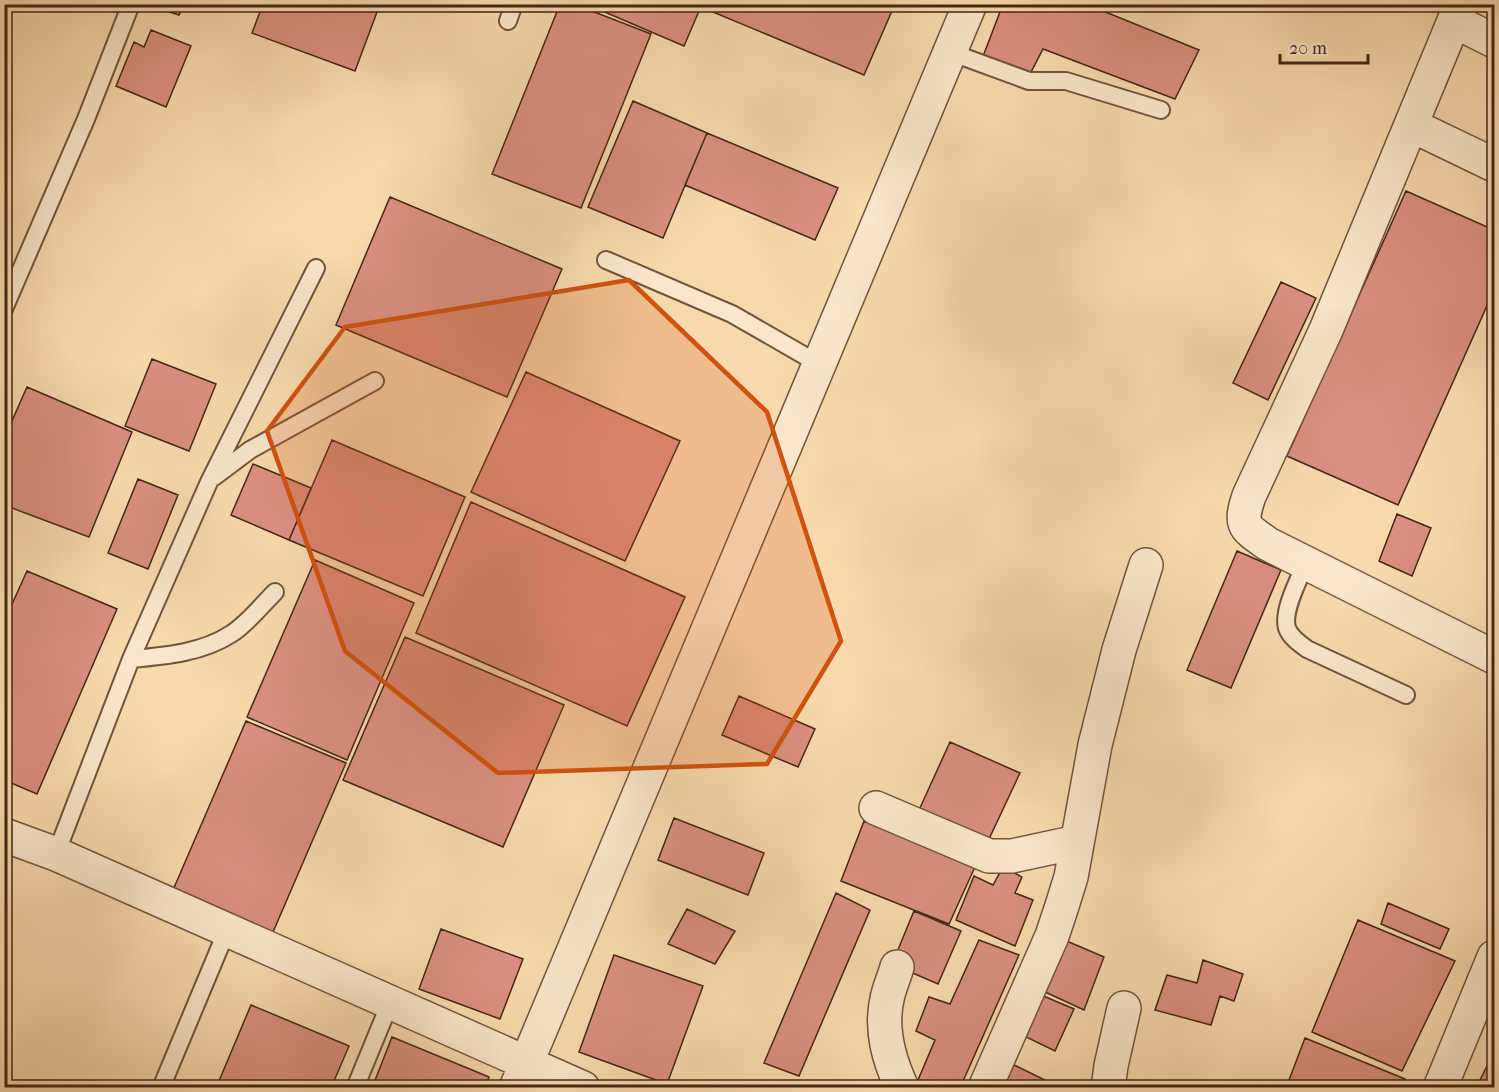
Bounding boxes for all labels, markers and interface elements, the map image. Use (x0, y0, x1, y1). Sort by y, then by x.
scale bar (1280, 27, 1368, 65)
text: 20 m (1289, 38, 1327, 59)

